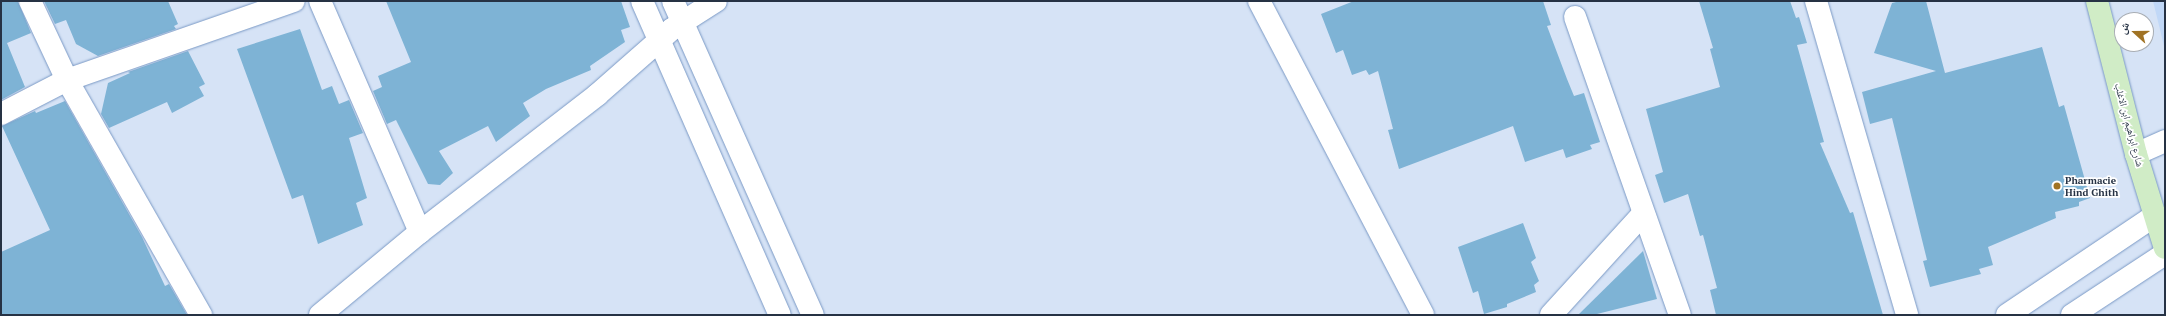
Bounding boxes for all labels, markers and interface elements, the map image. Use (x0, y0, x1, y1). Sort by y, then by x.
north arrow (2114, 12, 2154, 52)
text: ش (2115, 20, 2132, 36)
street label: شارع ابراهيم ابن الاغلب (2112, 82, 2146, 168)
place label: Pharmacie Hind Ghith (2065, 174, 2118, 198)
marker: Pharmacie Hind Ghith (2052, 181, 2062, 191)

